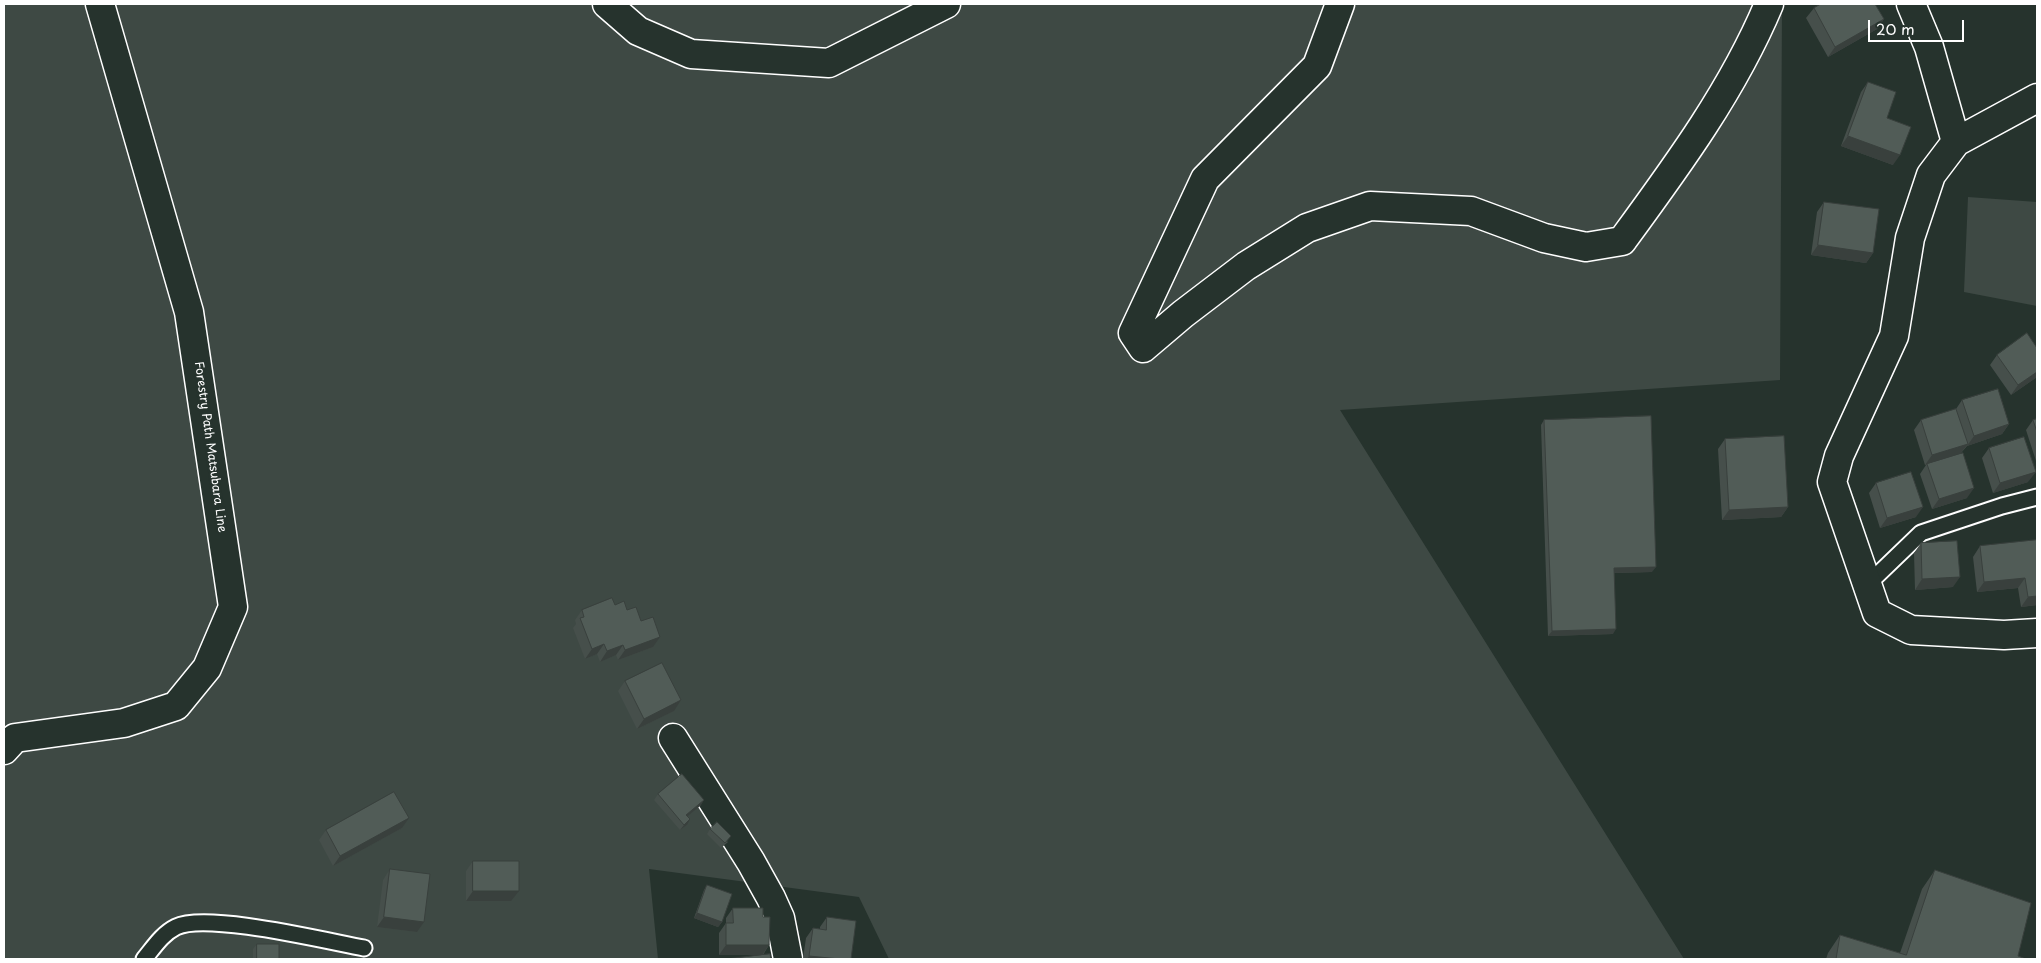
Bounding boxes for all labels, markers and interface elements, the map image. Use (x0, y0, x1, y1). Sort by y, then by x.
scale bar (1871, 10, 1967, 42)
text: 20 m (1876, 17, 1915, 40)
street label: Forestry Path Matsubara Line (191, 361, 229, 533)

